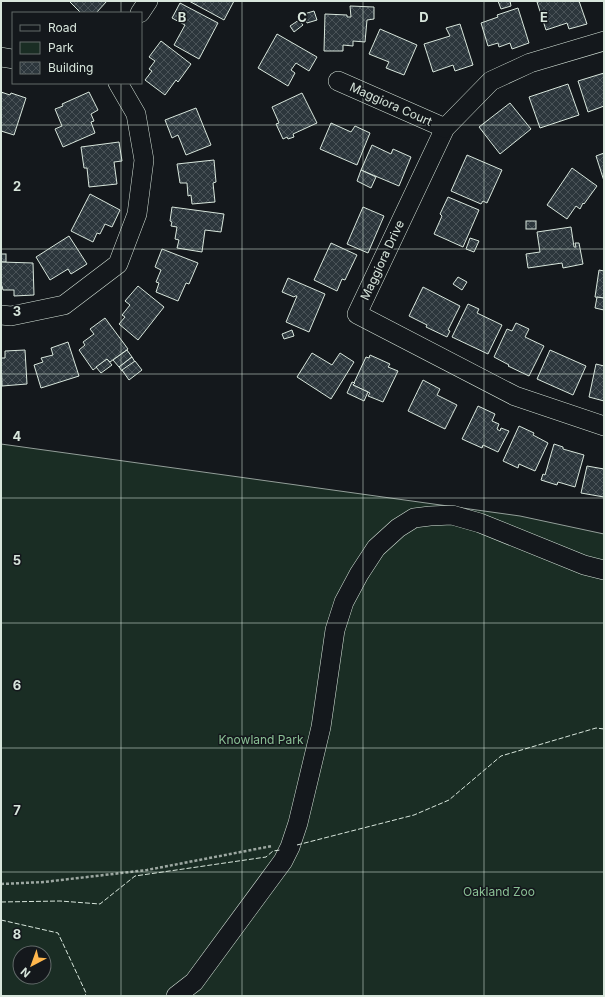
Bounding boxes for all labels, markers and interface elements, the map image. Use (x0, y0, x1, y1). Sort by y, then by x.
text: B (178, 9, 187, 25)
text: C (297, 9, 307, 25)
text: D (419, 9, 429, 25)
text: E (540, 9, 548, 25)
legend (12, 12, 142, 84)
text: Road (48, 20, 77, 35)
text: Park (48, 40, 74, 55)
text: Building (48, 60, 93, 75)
street label: Maggiora Court (347, 79, 435, 129)
text: 2 (13, 178, 21, 194)
street label: Maggiora Drive (357, 217, 407, 303)
text: 3 (13, 303, 21, 319)
text: 4 (13, 428, 22, 444)
text: 5 (13, 552, 21, 568)
text: 6 (13, 677, 21, 693)
park label: Knowland Park (218, 732, 304, 747)
text: 7 (13, 802, 21, 818)
park label: Oakland Zoo (463, 884, 535, 899)
text: 8 (13, 926, 21, 942)
north arrow (12, 945, 52, 985)
text: N (18, 965, 33, 981)

